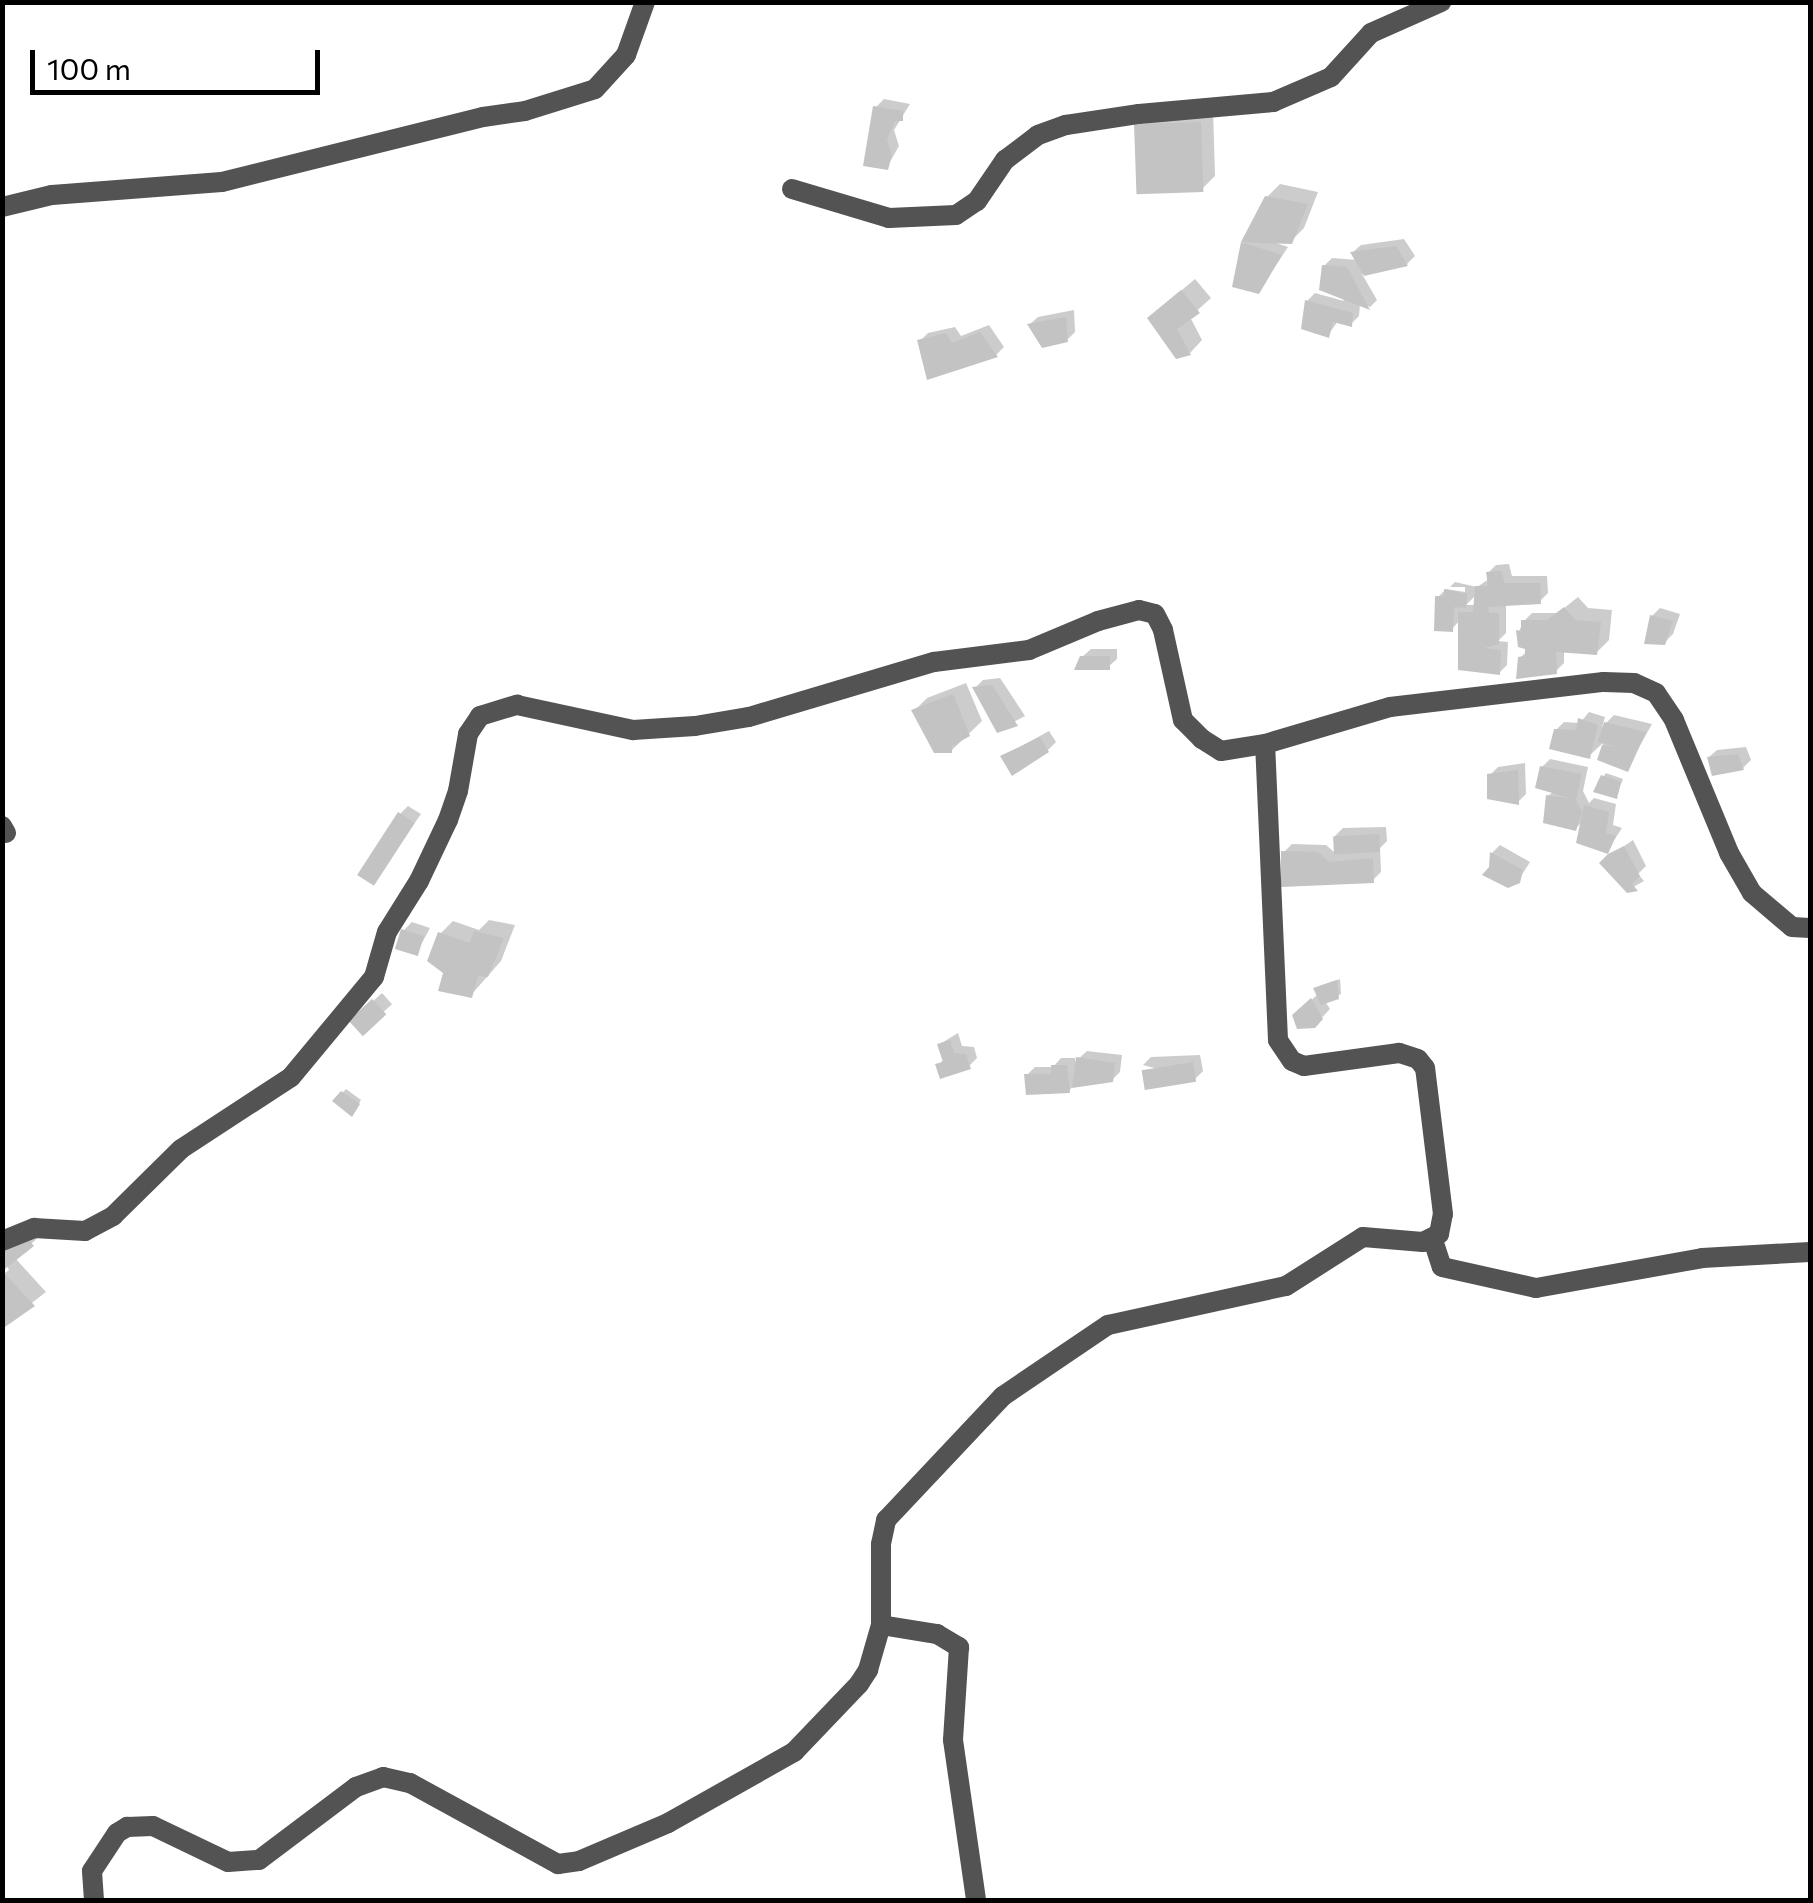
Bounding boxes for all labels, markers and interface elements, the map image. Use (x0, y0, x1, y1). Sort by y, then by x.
scale bar (35, 30, 325, 92)
text: 100 m (47, 49, 131, 86)

